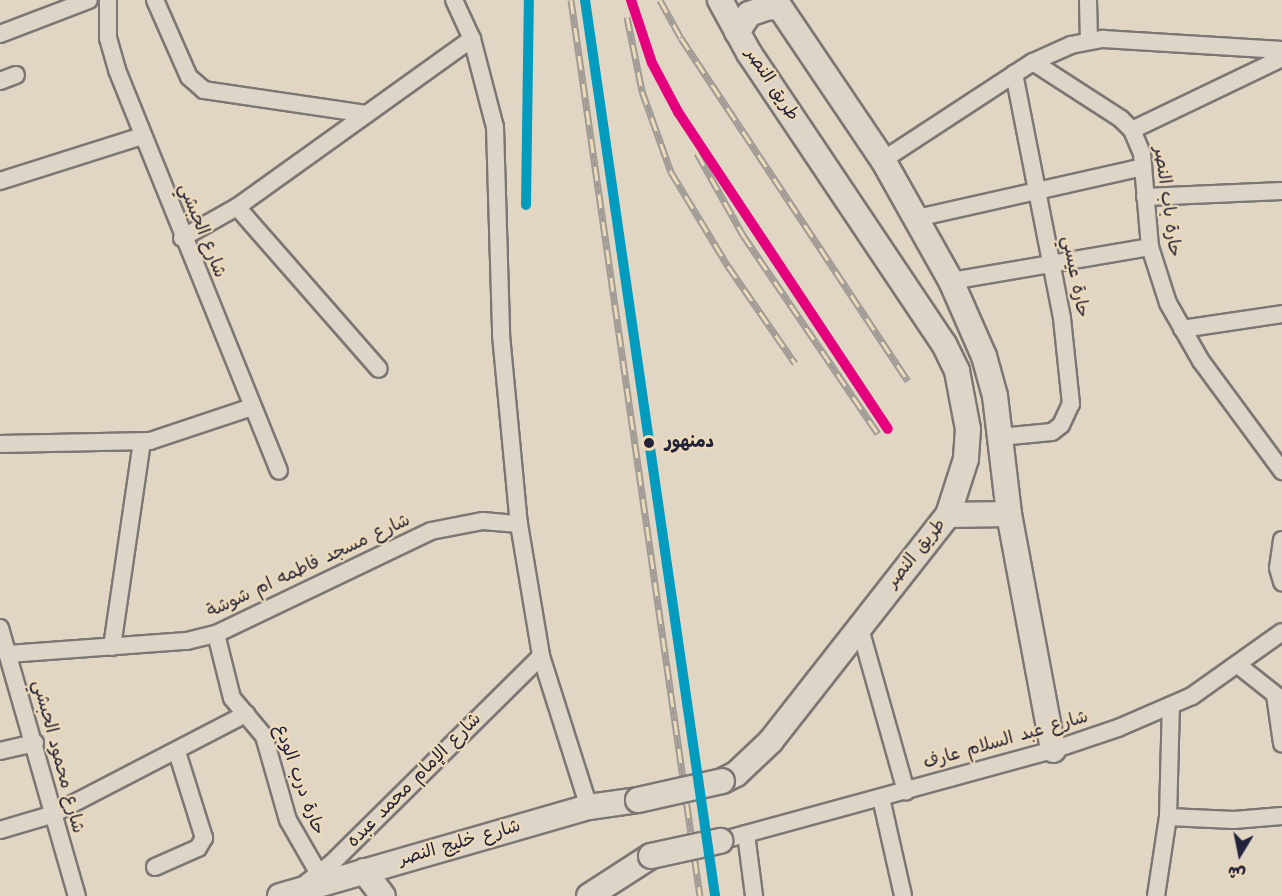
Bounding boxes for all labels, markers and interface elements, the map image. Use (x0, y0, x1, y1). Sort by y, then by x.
street label: طريق النصر (739, 45, 803, 125)
street label: حارة باب النصر (1148, 146, 1184, 258)
street label: شارع الحبشي (172, 181, 230, 281)
street label: حارة عيسي (1056, 234, 1092, 320)
marker: دمنهور (638, 432, 660, 454)
place label: دمنهور (665, 432, 714, 454)
street label: شارع مسجد فاطمه ام شوشة (204, 510, 414, 624)
street label: طريق النصر (883, 515, 951, 593)
street label: شارع محمود الحبشي (26, 678, 88, 836)
street label: شارع عبد السلام عارف (921, 707, 1091, 775)
street label: شارع الإمام محمد عبده (343, 709, 487, 853)
street label: حارة درب الودع (268, 722, 328, 838)
street label: شارع خليج النصر (397, 816, 523, 872)
north arrow (1210, 824, 1270, 884)
text: ش (1226, 858, 1248, 886)

